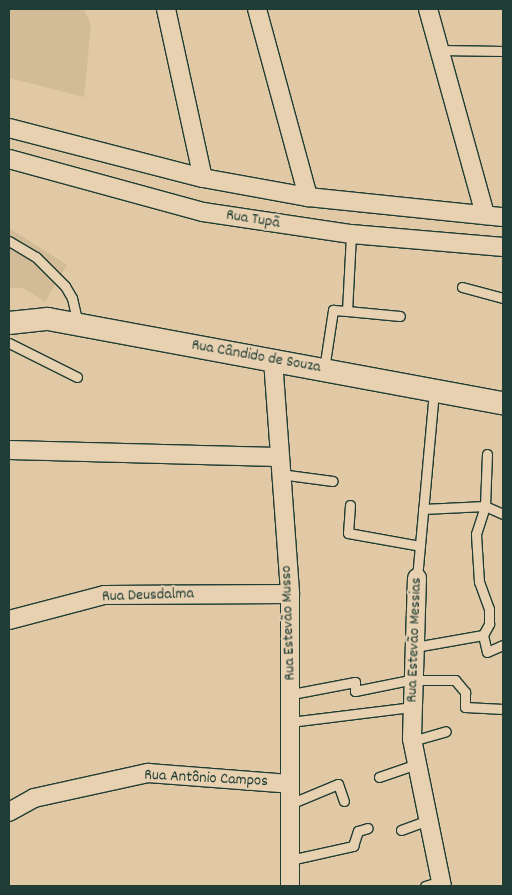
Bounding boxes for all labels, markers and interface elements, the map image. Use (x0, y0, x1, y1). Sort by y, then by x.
street label: Rua Tupã (225, 206, 281, 234)
street label: Rua Cândido de Souza (190, 336, 322, 378)
street label: Rua Estevão Musso (277, 565, 301, 681)
street label: Rua Estevão Messias (403, 577, 427, 703)
street label: Rua Deusdalma (102, 585, 194, 607)
street label: Rua Antônio Campos (144, 766, 268, 792)

